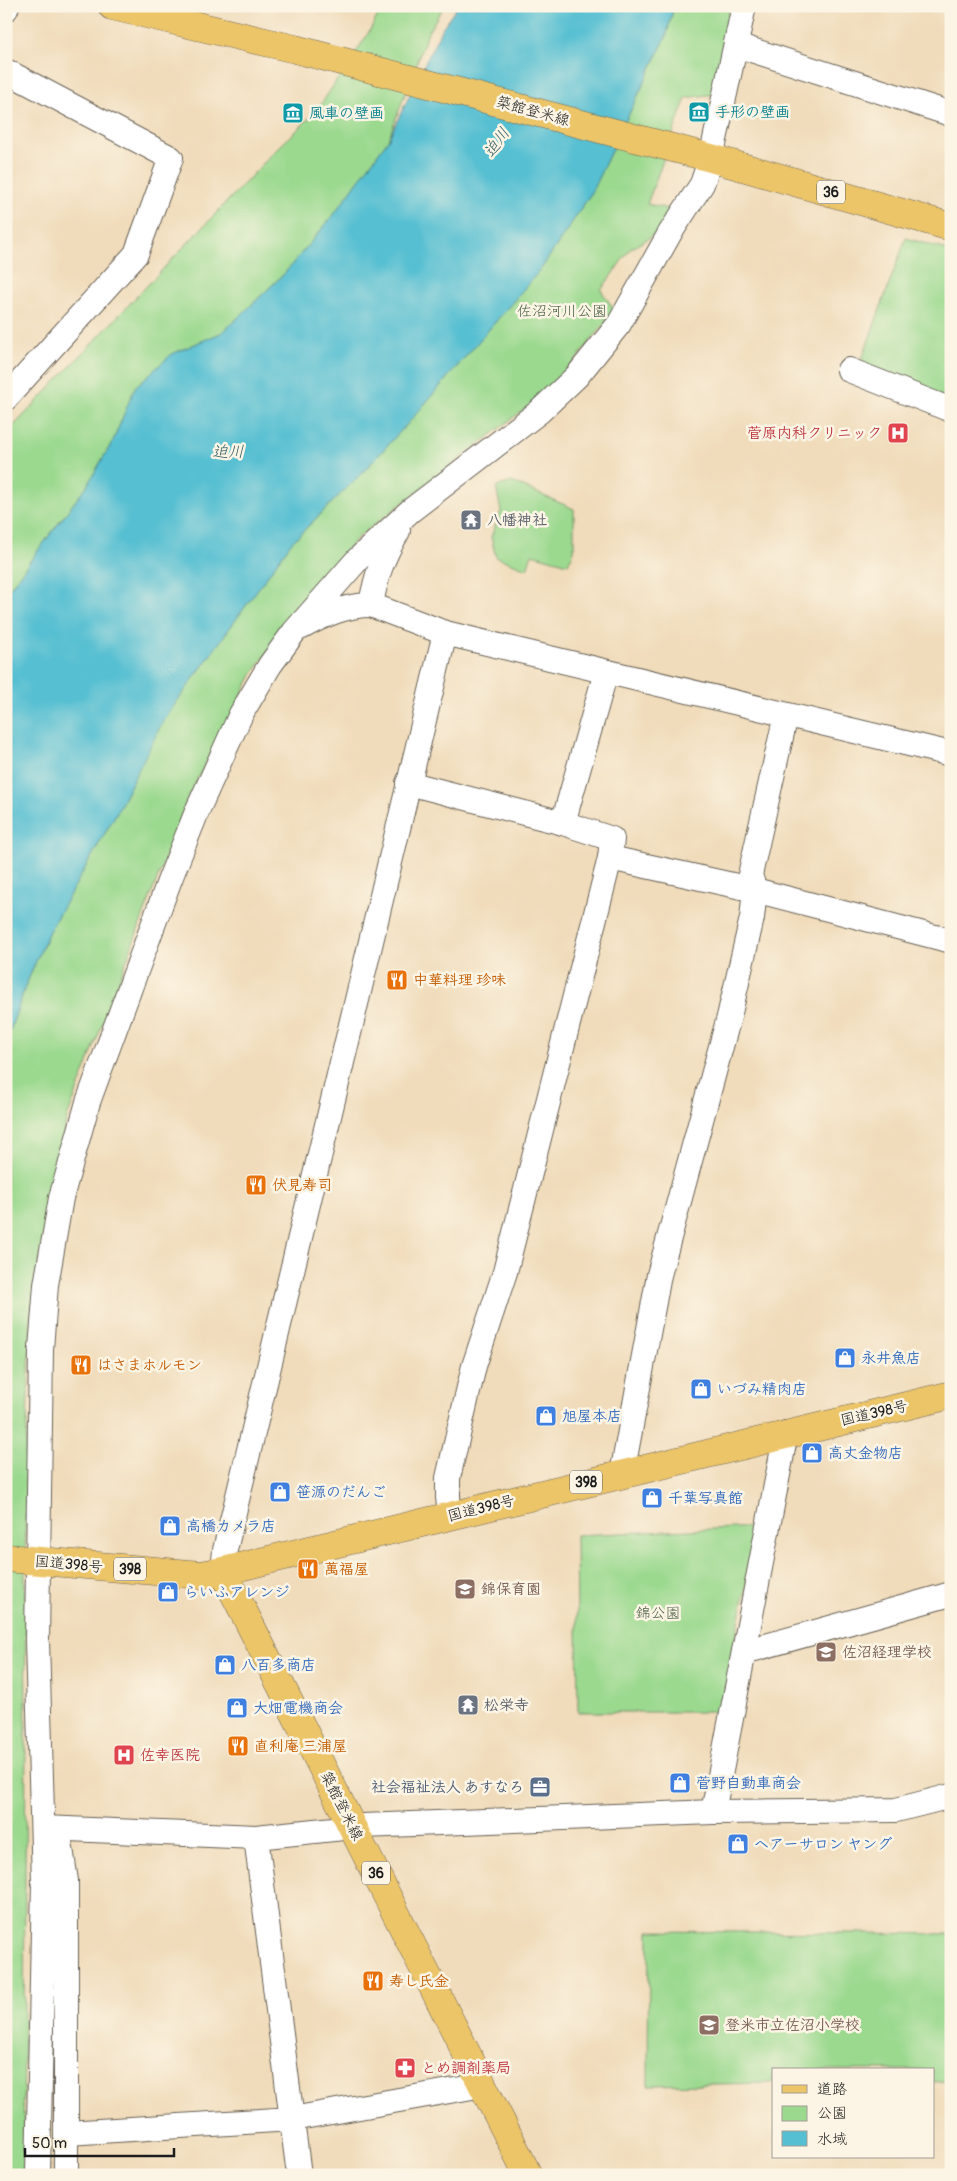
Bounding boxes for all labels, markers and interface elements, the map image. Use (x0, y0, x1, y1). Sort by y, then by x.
street label: 築館登米線 (494, 93, 572, 130)
museum icon: 手形の壁画 (687, 100, 711, 124)
museum icon: 風車の壁画 (281, 101, 305, 125)
place label: 手形の壁画 (715, 103, 790, 122)
place label: 風車の壁画 (309, 104, 384, 123)
water label: 迫川 (479, 124, 514, 161)
road number: 36 (817, 180, 845, 203)
park label: 佐沼河川公園 (517, 302, 607, 321)
hospital icon: 菅原内科クリニック (886, 421, 910, 445)
place label: 菅原内科クリニック (747, 424, 882, 443)
water label: 迫川 (212, 442, 244, 462)
temple icon: 八幡神社 (459, 508, 483, 532)
place label: 八幡神社 (487, 511, 547, 530)
restaurant icon: 中華料理 珍味 (385, 968, 409, 992)
place label: 中華料理 珍味 (413, 971, 506, 990)
restaurant icon: 伏見寿司 (244, 1173, 268, 1197)
place label: 伏見寿司 (272, 1176, 332, 1195)
shop icon: 永井魚店 (833, 1346, 857, 1370)
place label: 永井魚店 (861, 1349, 921, 1368)
restaurant icon: はさまホルモン (69, 1353, 93, 1377)
place label: はさまホルモン (97, 1356, 202, 1375)
shop icon: いづみ精肉店 (689, 1377, 713, 1401)
place label: いづみ精肉店 (717, 1380, 807, 1399)
street label: 国道398号 (839, 1397, 910, 1430)
shop icon: 旭屋本店 (534, 1404, 558, 1428)
place label: 旭屋本店 (562, 1407, 622, 1426)
shop icon: 高丈金物店 (800, 1441, 824, 1465)
place label: 高丈金物店 (828, 1444, 903, 1463)
road number: 398 (570, 1470, 602, 1494)
shop icon: 笹源のだんご (268, 1480, 292, 1504)
place label: 笹源のだんご (296, 1483, 386, 1502)
shop icon: 千葉写真館 (640, 1486, 664, 1510)
place label: 千葉写真館 (668, 1489, 743, 1508)
street label: 国道398号 (446, 1491, 517, 1526)
shop icon: 高橋カメラ店 (158, 1514, 182, 1538)
place label: 高橋カメラ店 (186, 1517, 276, 1536)
street label: 国道398号 (34, 1552, 104, 1577)
restaurant icon: 萬福屋 (296, 1557, 320, 1581)
road number: 398 (114, 1558, 146, 1580)
place label: 萬福屋 (324, 1560, 369, 1579)
school or university icon: 錦保育園 (453, 1577, 477, 1601)
shop icon: らいふアレンジ (156, 1580, 180, 1604)
place label: 錦保育園 (481, 1580, 541, 1599)
place label: らいふアレンジ (184, 1583, 289, 1602)
park label: 錦公園 (635, 1604, 681, 1623)
school or university icon: 佐沼経理学校 (814, 1640, 838, 1664)
place label: 佐沼経理学校 (842, 1643, 932, 1662)
shop icon: 八百多商店 (213, 1653, 237, 1677)
place label: 八百多商店 (241, 1656, 316, 1675)
temple icon: 松栄寺 (456, 1693, 480, 1717)
shop icon: 大畑電機商会 (225, 1696, 249, 1720)
place label: 松栄寺 (484, 1696, 529, 1715)
place label: 大畑電機商会 (253, 1699, 343, 1718)
restaurant icon: 直利庵 三浦屋 (226, 1734, 250, 1758)
place label: 直利庵 三浦屋 (254, 1737, 347, 1756)
hospital icon: 佐幸医院 (112, 1743, 136, 1767)
place label: 佐幸医院 (140, 1746, 200, 1765)
street label: 築館登米線 (316, 1768, 367, 1844)
shop icon: 菅野自動車商会 (668, 1771, 692, 1795)
place label: 菅野自動車商会 (696, 1774, 801, 1793)
office icon: 社会福祉法人 あすなろ (528, 1775, 552, 1799)
place label: 社会福祉法人 あすなろ (371, 1778, 524, 1797)
shop icon: ヘアーサロン ヤング (726, 1832, 750, 1856)
place label: ヘアーサロン ヤング (754, 1835, 892, 1854)
road number: 36 (362, 1862, 390, 1885)
restaurant icon: 寿し氏金 (361, 1969, 385, 1993)
place label: 寿し氏金 (389, 1972, 449, 1991)
school or university icon: 登米市立佐沼小学校 (697, 2013, 721, 2037)
place label: 登米市立佐沼小学校 (725, 2016, 860, 2035)
pharmacy icon: とめ調剤薬局 (393, 2056, 417, 2080)
place label: とめ調剤薬局 (421, 2059, 511, 2078)
legend (772, 2068, 934, 2158)
text: 道路 (817, 2080, 847, 2099)
text: 公園 (817, 2104, 847, 2123)
scale bar (25, 2126, 174, 2158)
text: 水域 (817, 2130, 847, 2149)
text: 50 m (32, 2134, 67, 2153)

